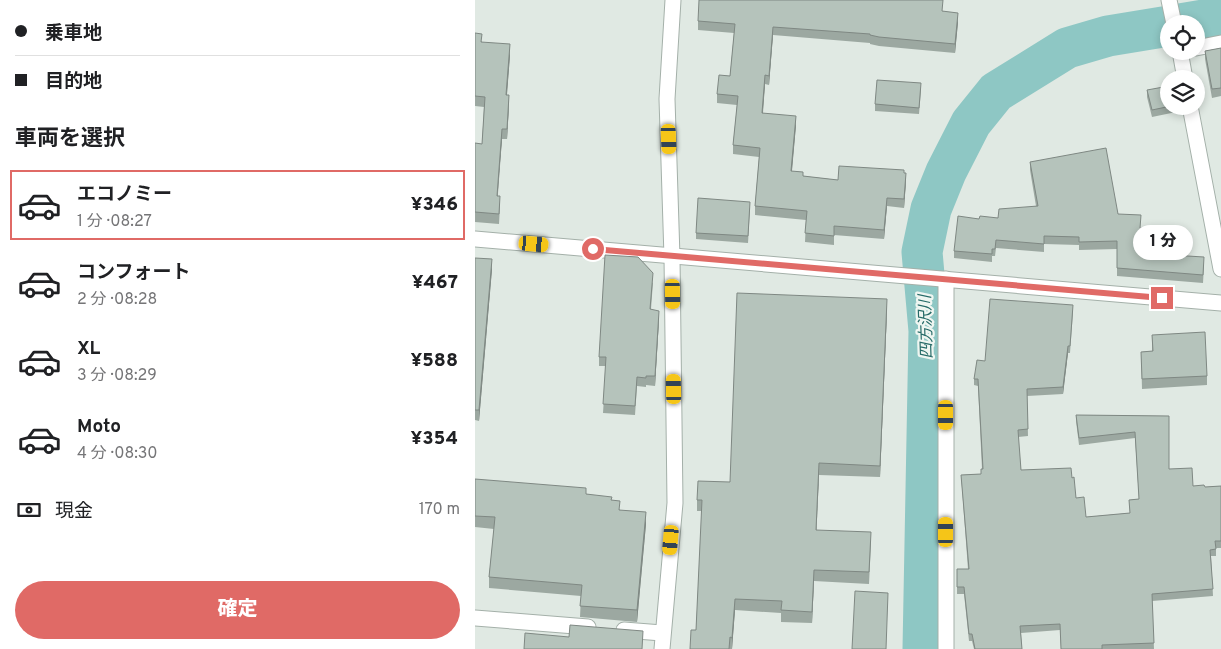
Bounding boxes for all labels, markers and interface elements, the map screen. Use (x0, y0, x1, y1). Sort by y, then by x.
map controls (1160, 15, 1205, 115)
button: locate (1160, 15, 1205, 60)
text: 乗車地 (45, 22, 102, 46)
text: 目的地 (45, 70, 102, 94)
button: layers (1160, 70, 1205, 115)
car (660, 124, 677, 154)
text: 車両を選択 (15, 126, 125, 153)
icon: car (17, 183, 62, 228)
text: エコノミー (77, 183, 172, 207)
text: ¥346 (411, 193, 458, 217)
text: 1 分 · 08:27 (77, 212, 152, 232)
callout: 1 分 (1132, 226, 1192, 260)
text: 1 分 (1150, 232, 1176, 252)
car (518, 235, 549, 253)
route start (582, 238, 604, 260)
icon: car (17, 261, 62, 306)
text: コンフォート (77, 261, 190, 285)
text: ¥467 (412, 271, 458, 295)
car (665, 279, 680, 309)
route end (1151, 287, 1173, 309)
text: 2 分 · 08:28 (77, 290, 157, 310)
water label: 四方沢川 (916, 293, 938, 359)
text: XL (77, 337, 100, 361)
icon: car (17, 339, 62, 384)
text: ¥588 (411, 349, 458, 373)
text: 3 分 · 08:29 (77, 366, 157, 386)
car (666, 374, 681, 404)
car (938, 400, 953, 430)
text: Moto (77, 415, 121, 439)
icon: car (17, 417, 62, 462)
text: ¥354 (411, 427, 458, 451)
text: 4 分 · 08:30 (77, 444, 158, 464)
icon: cash (15, 496, 43, 524)
text: 現金 (55, 500, 93, 524)
text: 170 m (419, 500, 460, 520)
car (938, 517, 953, 547)
car (662, 524, 679, 556)
button: 確定 (15, 581, 460, 639)

